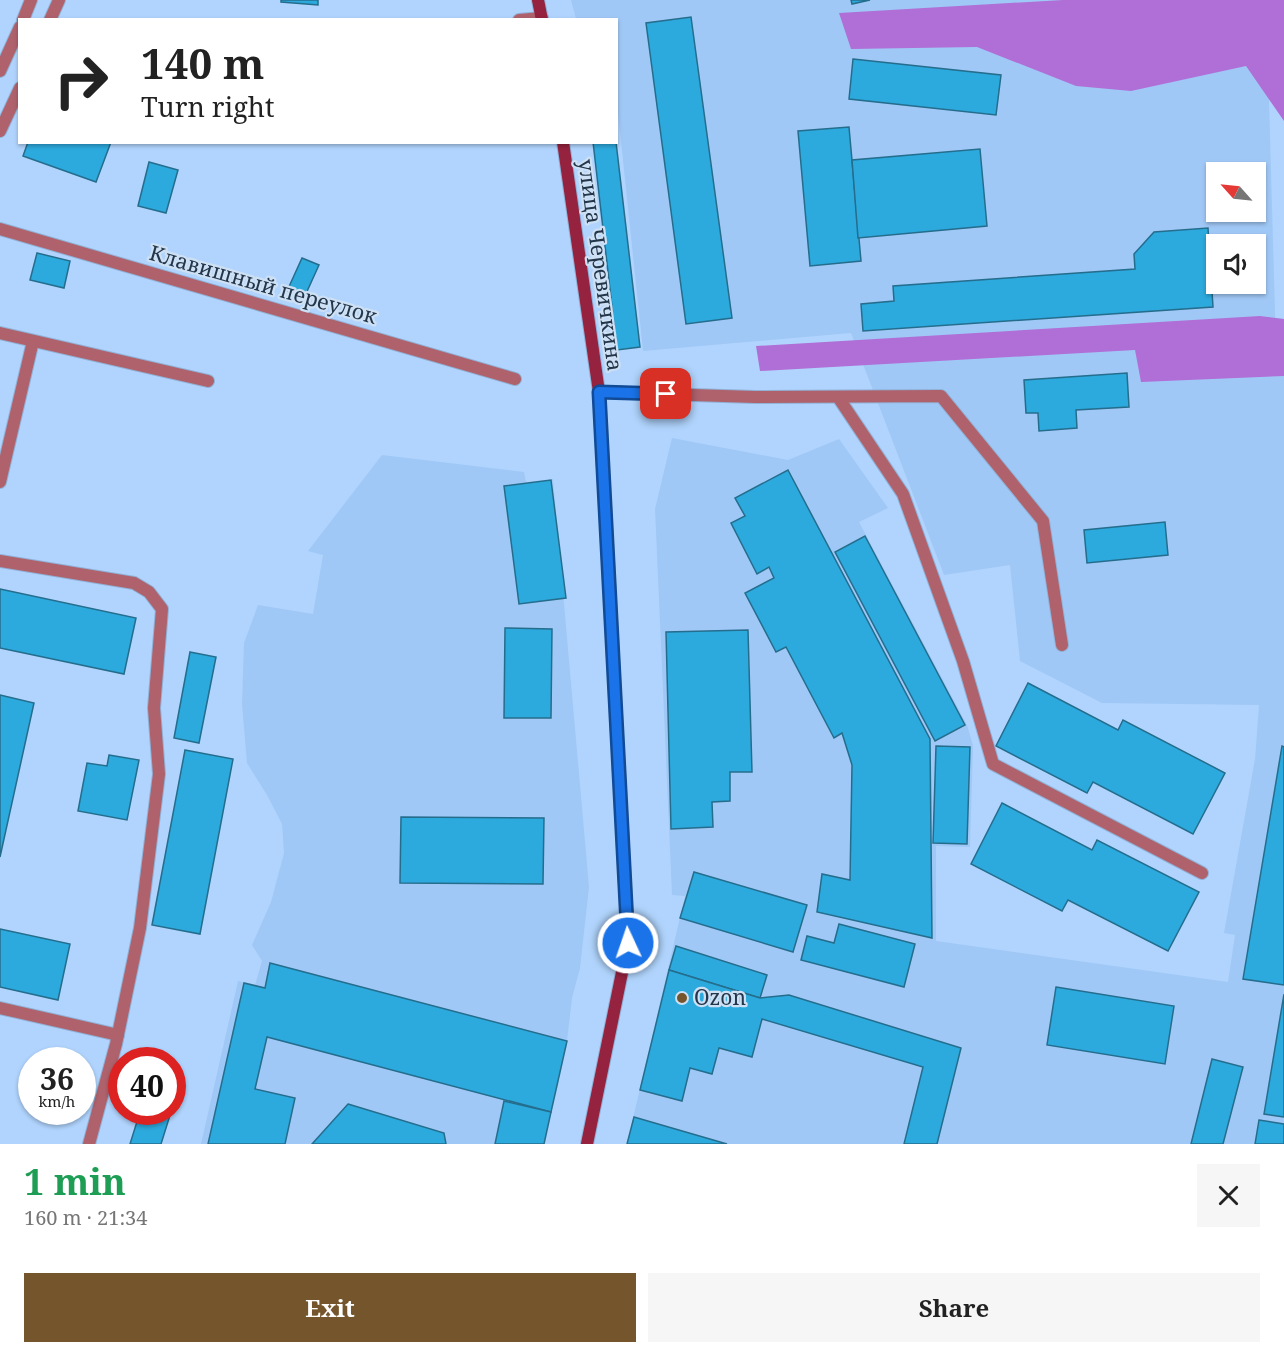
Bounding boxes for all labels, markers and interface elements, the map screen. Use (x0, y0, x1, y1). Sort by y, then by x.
text: 140 m (141, 34, 265, 91)
icon: right (42, 42, 120, 120)
text: Turn right (141, 88, 274, 125)
street label: улица Черевичкина (572, 157, 630, 373)
north arrow (1206, 162, 1266, 222)
map controls (1206, 162, 1266, 294)
button: sound (1206, 234, 1266, 294)
street label: Клавишный переулок (146, 238, 381, 330)
pin (640, 368, 691, 419)
icon: arrive (649, 377, 682, 410)
position arrow (596, 911, 660, 975)
place label: Ozon (694, 983, 746, 1011)
marker: Ozon (675, 991, 689, 1005)
speed limit sign: 40 (108, 1047, 186, 1125)
text: 36 (40, 1058, 74, 1099)
text: km/h (39, 1091, 75, 1111)
text: 1 min (24, 1157, 126, 1206)
button: close (1197, 1164, 1260, 1227)
text: 160 m · 21:34 (24, 1204, 147, 1231)
button: Exit (24, 1273, 636, 1342)
button: Share (648, 1273, 1260, 1342)

